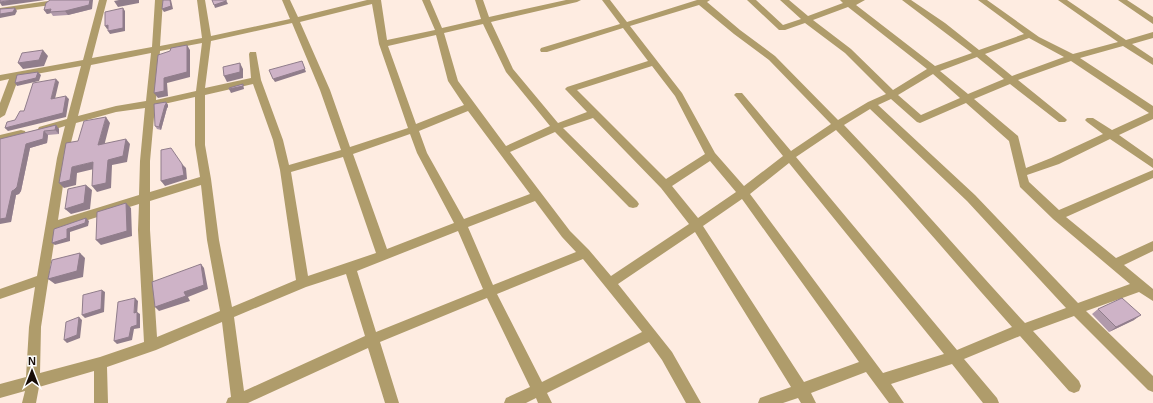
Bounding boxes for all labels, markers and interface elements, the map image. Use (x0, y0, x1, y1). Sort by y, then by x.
north arrow (12, 351, 52, 391)
text: N (28, 355, 36, 367)

